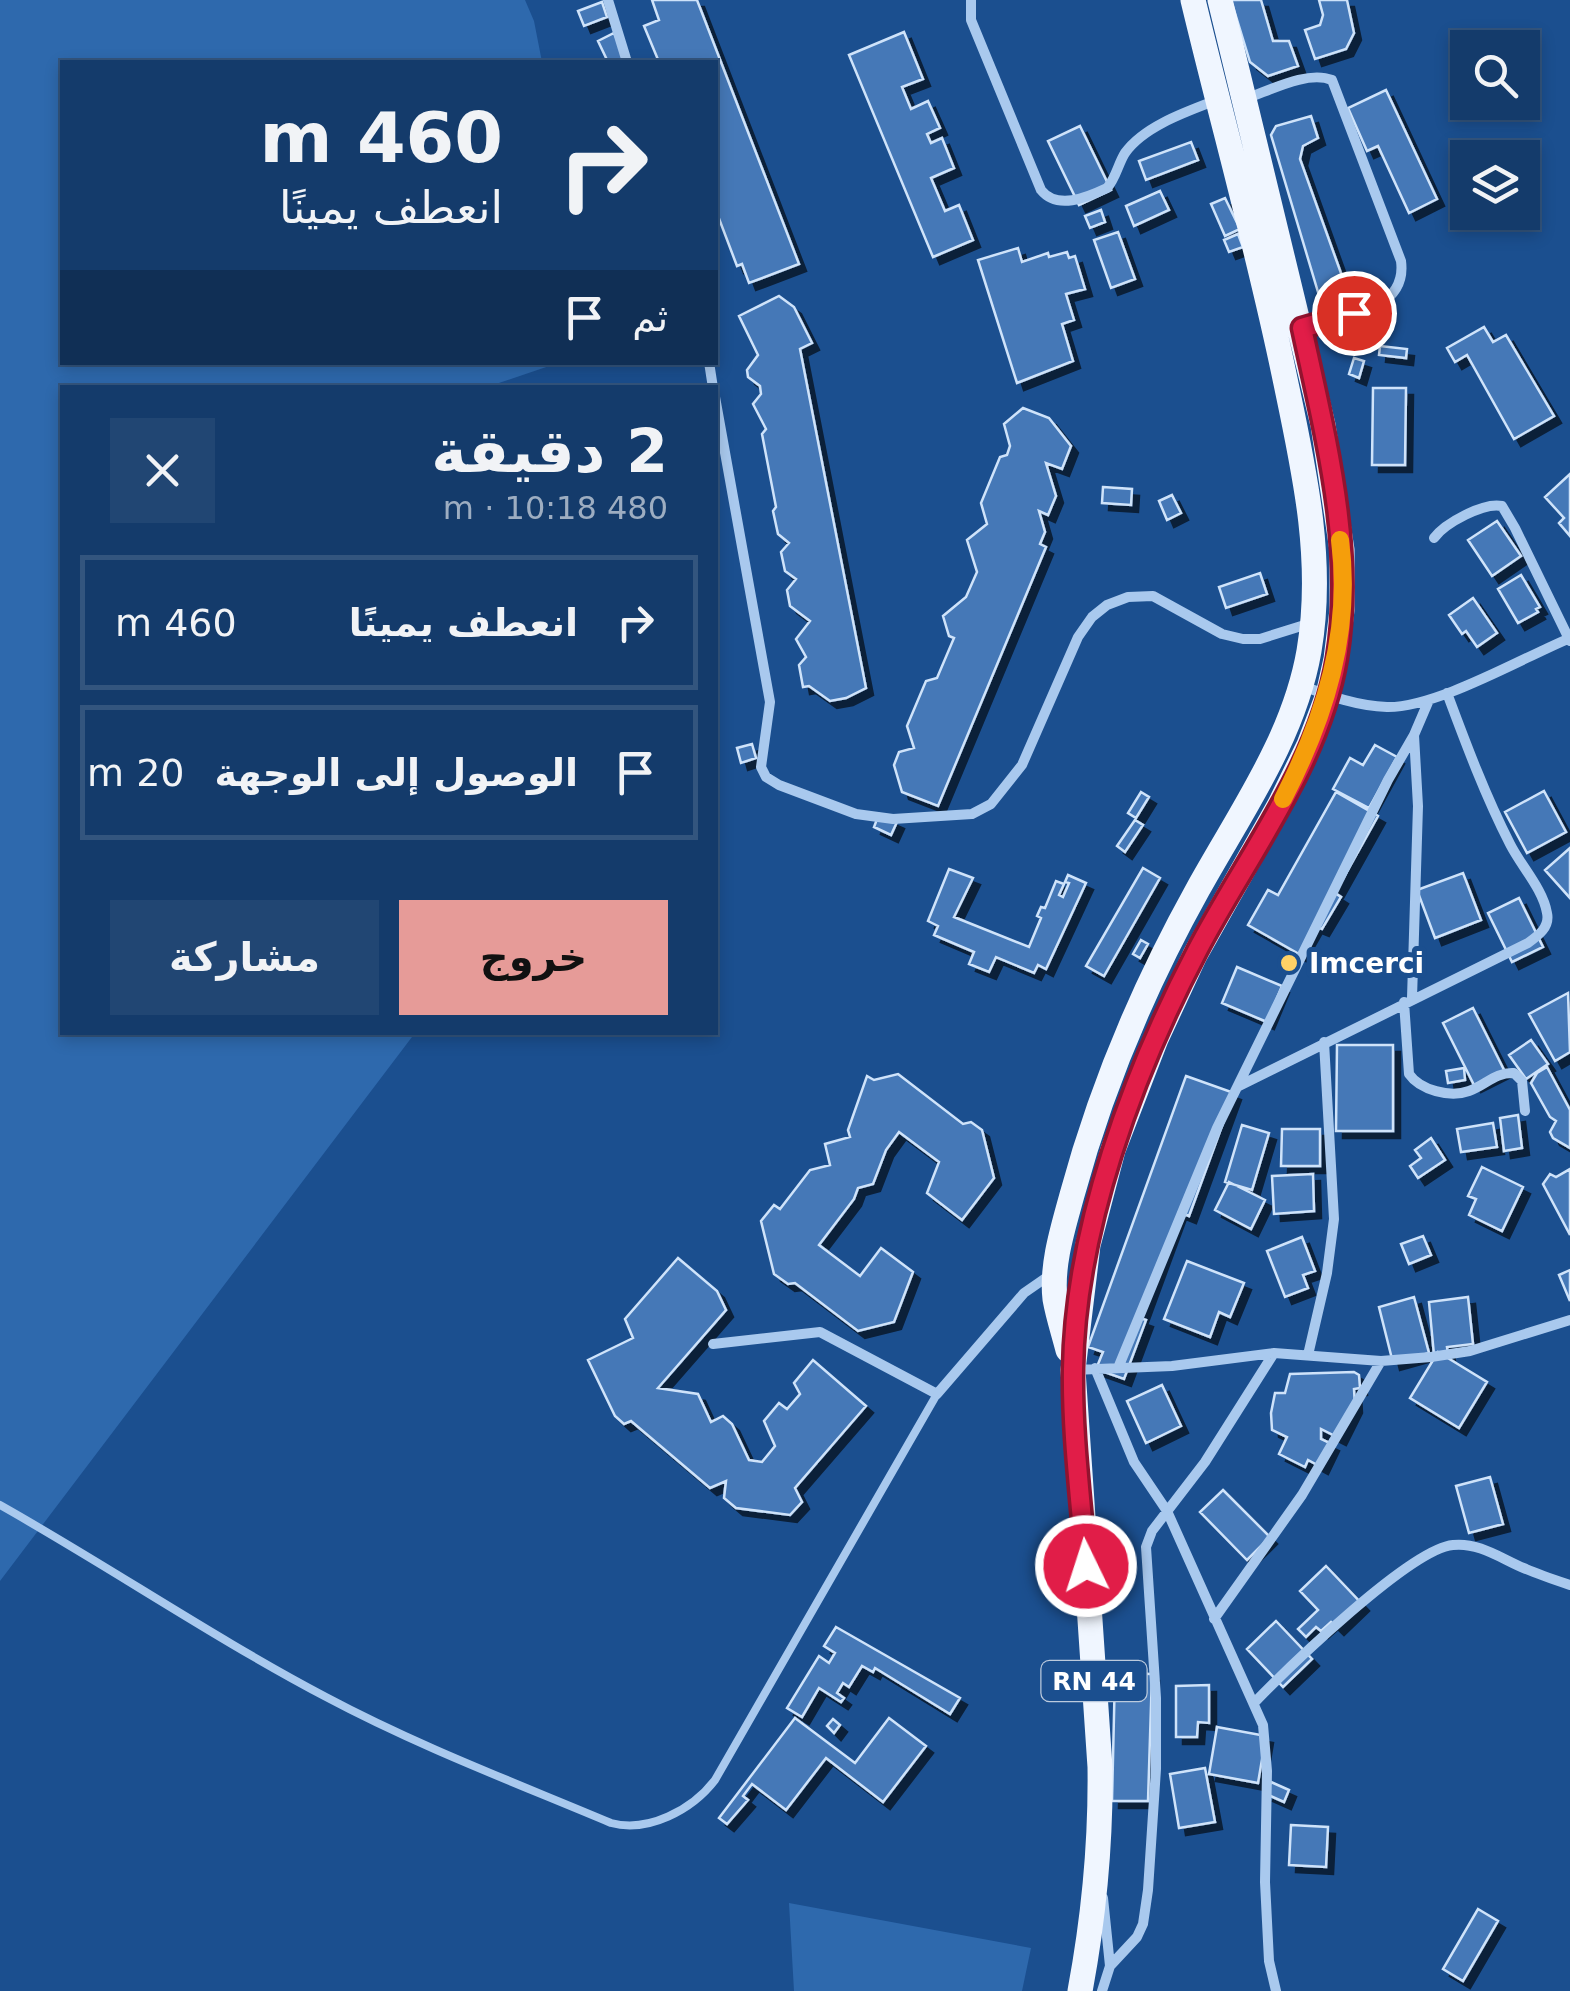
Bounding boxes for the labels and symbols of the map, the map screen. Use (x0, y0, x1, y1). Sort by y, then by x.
pin (1312, 271, 1397, 356)
place label: Imcerci (1309, 947, 1424, 980)
marker: Imcerci (1278, 952, 1300, 974)
position arrow (1034, 1514, 1138, 1618)
road number: RN 44 (1042, 1661, 1146, 1701)

